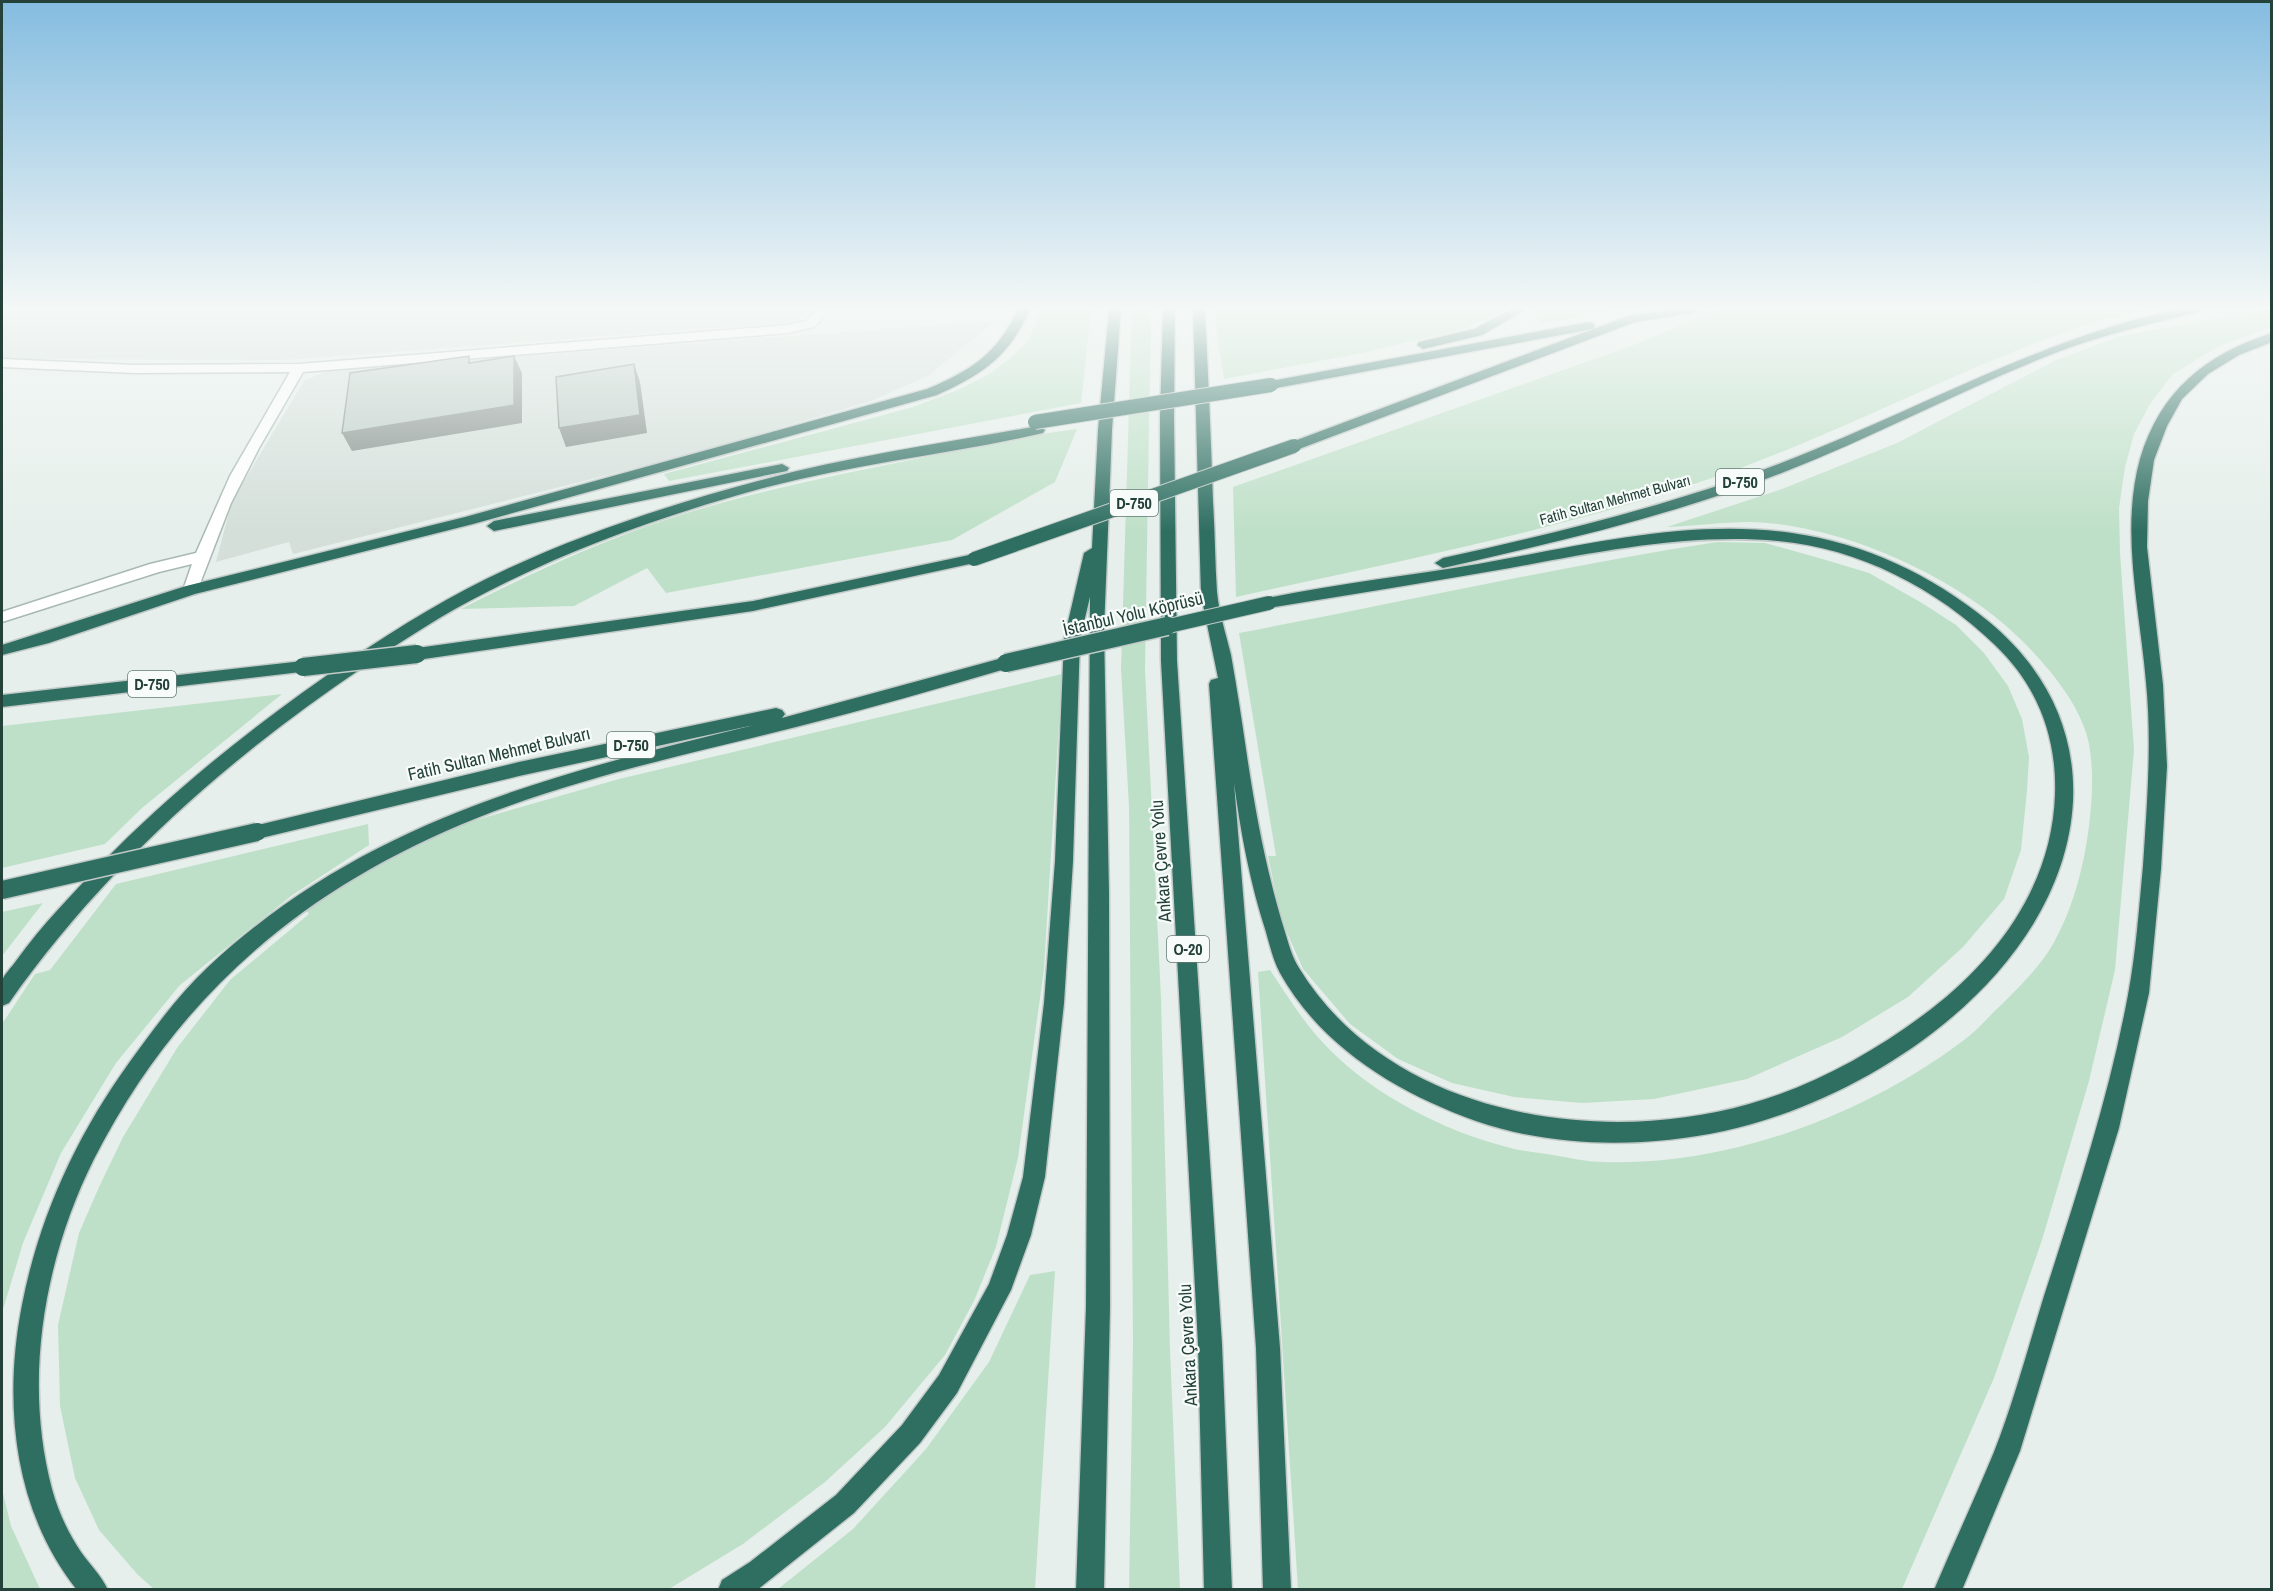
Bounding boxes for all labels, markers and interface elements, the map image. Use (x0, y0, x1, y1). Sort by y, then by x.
street label: Fatih Sultan Mehmet Bulvarı (1537, 469, 1693, 530)
road number: D-750 (1716, 469, 1764, 495)
road number: D-750 (1110, 490, 1158, 516)
street label: İstanbul Yolu Köprüsü (1060, 585, 1205, 642)
road number: D-750 (128, 671, 176, 697)
street label: Fatih Sultan Mehmet Bulvarı (405, 720, 592, 787)
road number: D-750 (607, 732, 655, 758)
street label: Ankara Çevre Yolu (1144, 799, 1177, 924)
road number: O-20 (1167, 936, 1209, 962)
street label: Ankara Çevre Yolu (1172, 1283, 1203, 1408)

